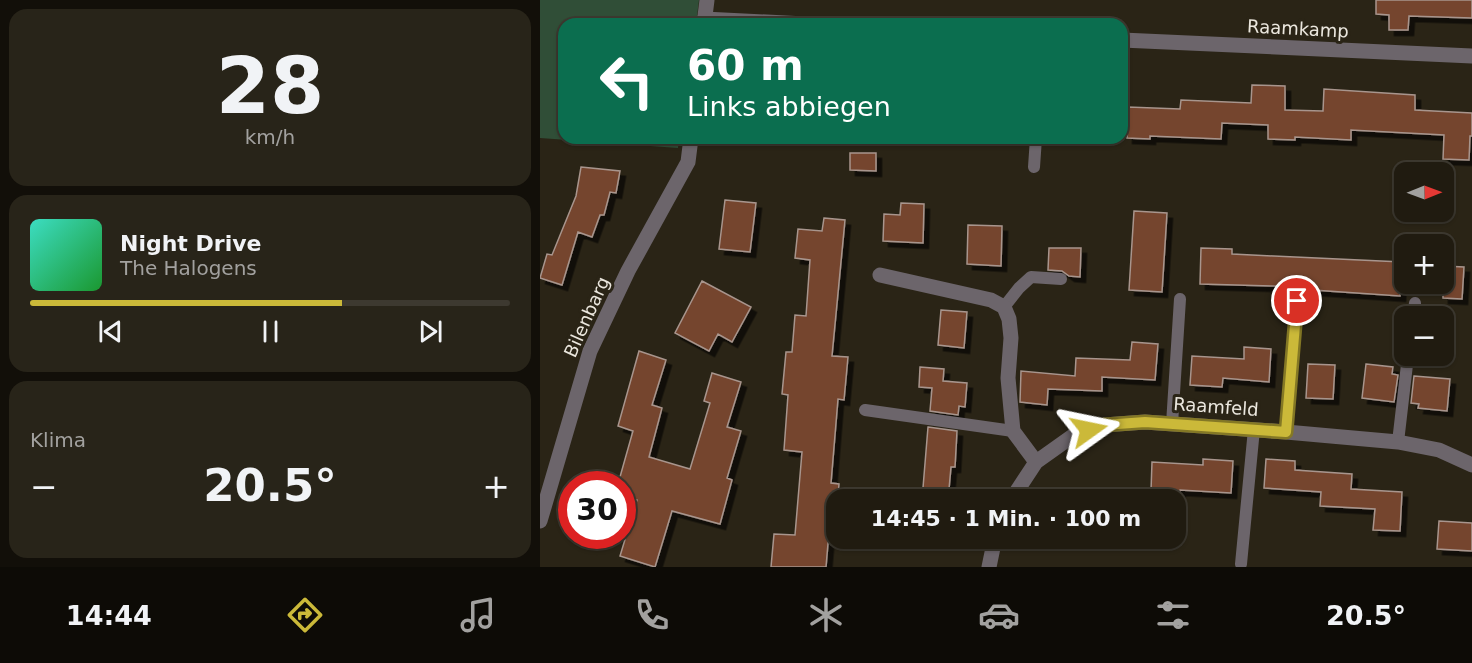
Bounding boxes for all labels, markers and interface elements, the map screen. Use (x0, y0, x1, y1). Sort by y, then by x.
street label: Raamkamp (1247, 15, 1349, 42)
text: 28 (216, 41, 324, 131)
text: 60 m (687, 41, 804, 90)
icon: left (588, 42, 666, 120)
text: Links abbiegen (687, 91, 891, 122)
text: km/h (245, 125, 295, 149)
north arrow (1394, 162, 1454, 222)
map controls (1394, 162, 1454, 366)
text: Night Drive (120, 231, 261, 256)
button: + (1394, 234, 1454, 294)
text: The Halogens (120, 256, 257, 280)
street label: Bilenbarg (559, 273, 614, 360)
pin (1271, 275, 1322, 326)
icon: arrive (1280, 284, 1313, 317)
button: − (1394, 306, 1454, 366)
icon: previous (94, 315, 127, 348)
icon: pause (254, 315, 287, 348)
icon: next (414, 315, 447, 348)
street label: Raamfeld (1173, 393, 1259, 420)
position arrow (1057, 398, 1121, 462)
text: Klima (30, 428, 86, 452)
text: 20.5° (203, 459, 337, 512)
text: − (30, 467, 58, 506)
text: + (482, 467, 510, 506)
speed limit sign: 30 (558, 471, 636, 549)
text: 14:45 · 1 Min. · 100 m (871, 506, 1141, 531)
icon: directions (284, 594, 326, 636)
icon: music (457, 594, 499, 636)
icon: phone (631, 594, 673, 636)
icon: climate (805, 594, 847, 636)
icon: car (978, 594, 1020, 636)
icon: filters (1152, 594, 1194, 636)
text: 14:44 (66, 600, 152, 631)
text: 20.5° (1326, 600, 1406, 631)

